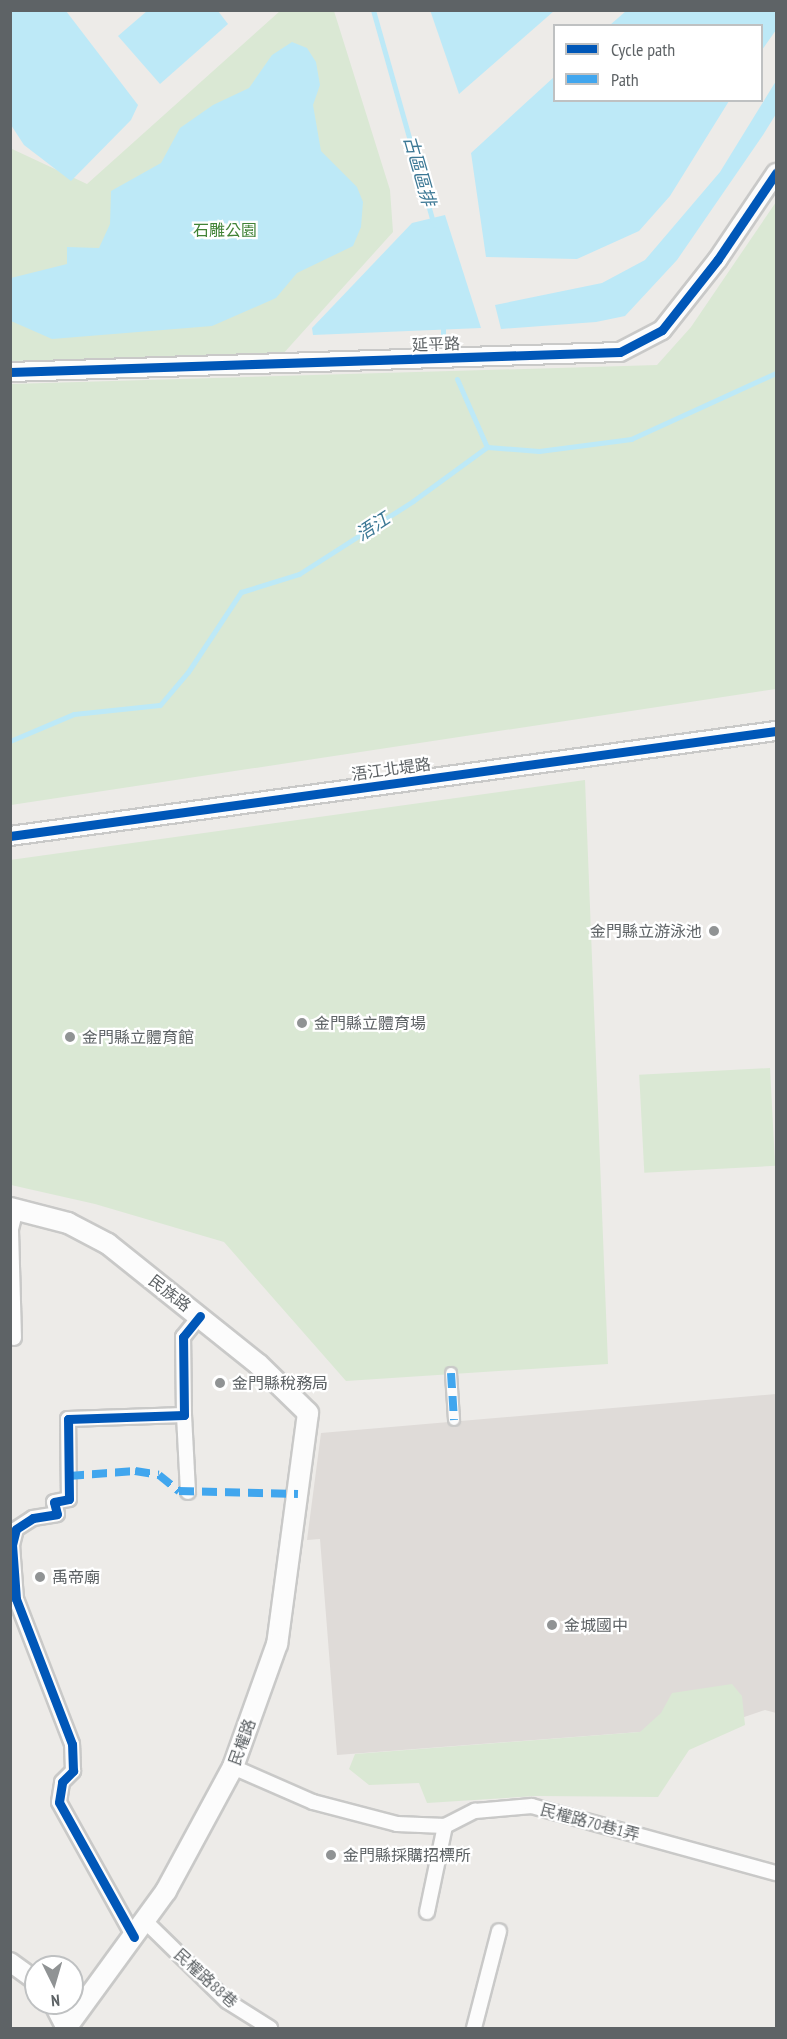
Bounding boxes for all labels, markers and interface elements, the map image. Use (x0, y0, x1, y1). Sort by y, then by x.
legend (553, 24, 763, 102)
text: Cycle path (611, 38, 675, 61)
text: Path (611, 68, 639, 91)
water label: 古區區排 (399, 133, 439, 209)
park label: 石雕公園 (193, 220, 257, 240)
street label: 延平路 (412, 334, 460, 354)
water label: 浯江 (352, 508, 394, 546)
street label: 浯江北堤路 (350, 754, 432, 784)
place label: 金門縣立游泳池 (590, 921, 702, 941)
marker: 金門縣立游泳池 (707, 924, 721, 938)
place label: 金門縣立體育場 (314, 1013, 426, 1033)
marker: 金門縣立體育場 (295, 1016, 309, 1030)
place label: 金門縣立體育館 (82, 1027, 194, 1047)
marker: 金門縣立體育館 (63, 1030, 77, 1044)
street label: 民族路 (145, 1271, 195, 1315)
place label: 金門縣稅務局 (232, 1373, 328, 1393)
marker: 金門縣稅務局 (213, 1376, 227, 1390)
place label: 禹帝廟 (52, 1567, 100, 1587)
marker: 禹帝廟 (33, 1570, 47, 1584)
place label: 金城國中 (564, 1615, 628, 1635)
marker: 金城國中 (545, 1618, 559, 1632)
street label: 民權路 (225, 1716, 259, 1768)
street label: 民權路70巷1弄 (538, 1800, 642, 1844)
place label: 金門縣採購招標所 (343, 1845, 471, 1865)
marker: 金門縣採購招標所 (324, 1848, 338, 1862)
street label: 民權路88巷 (170, 1945, 242, 2011)
north arrow (24, 1955, 84, 2015)
text: N (50, 1991, 61, 2011)

